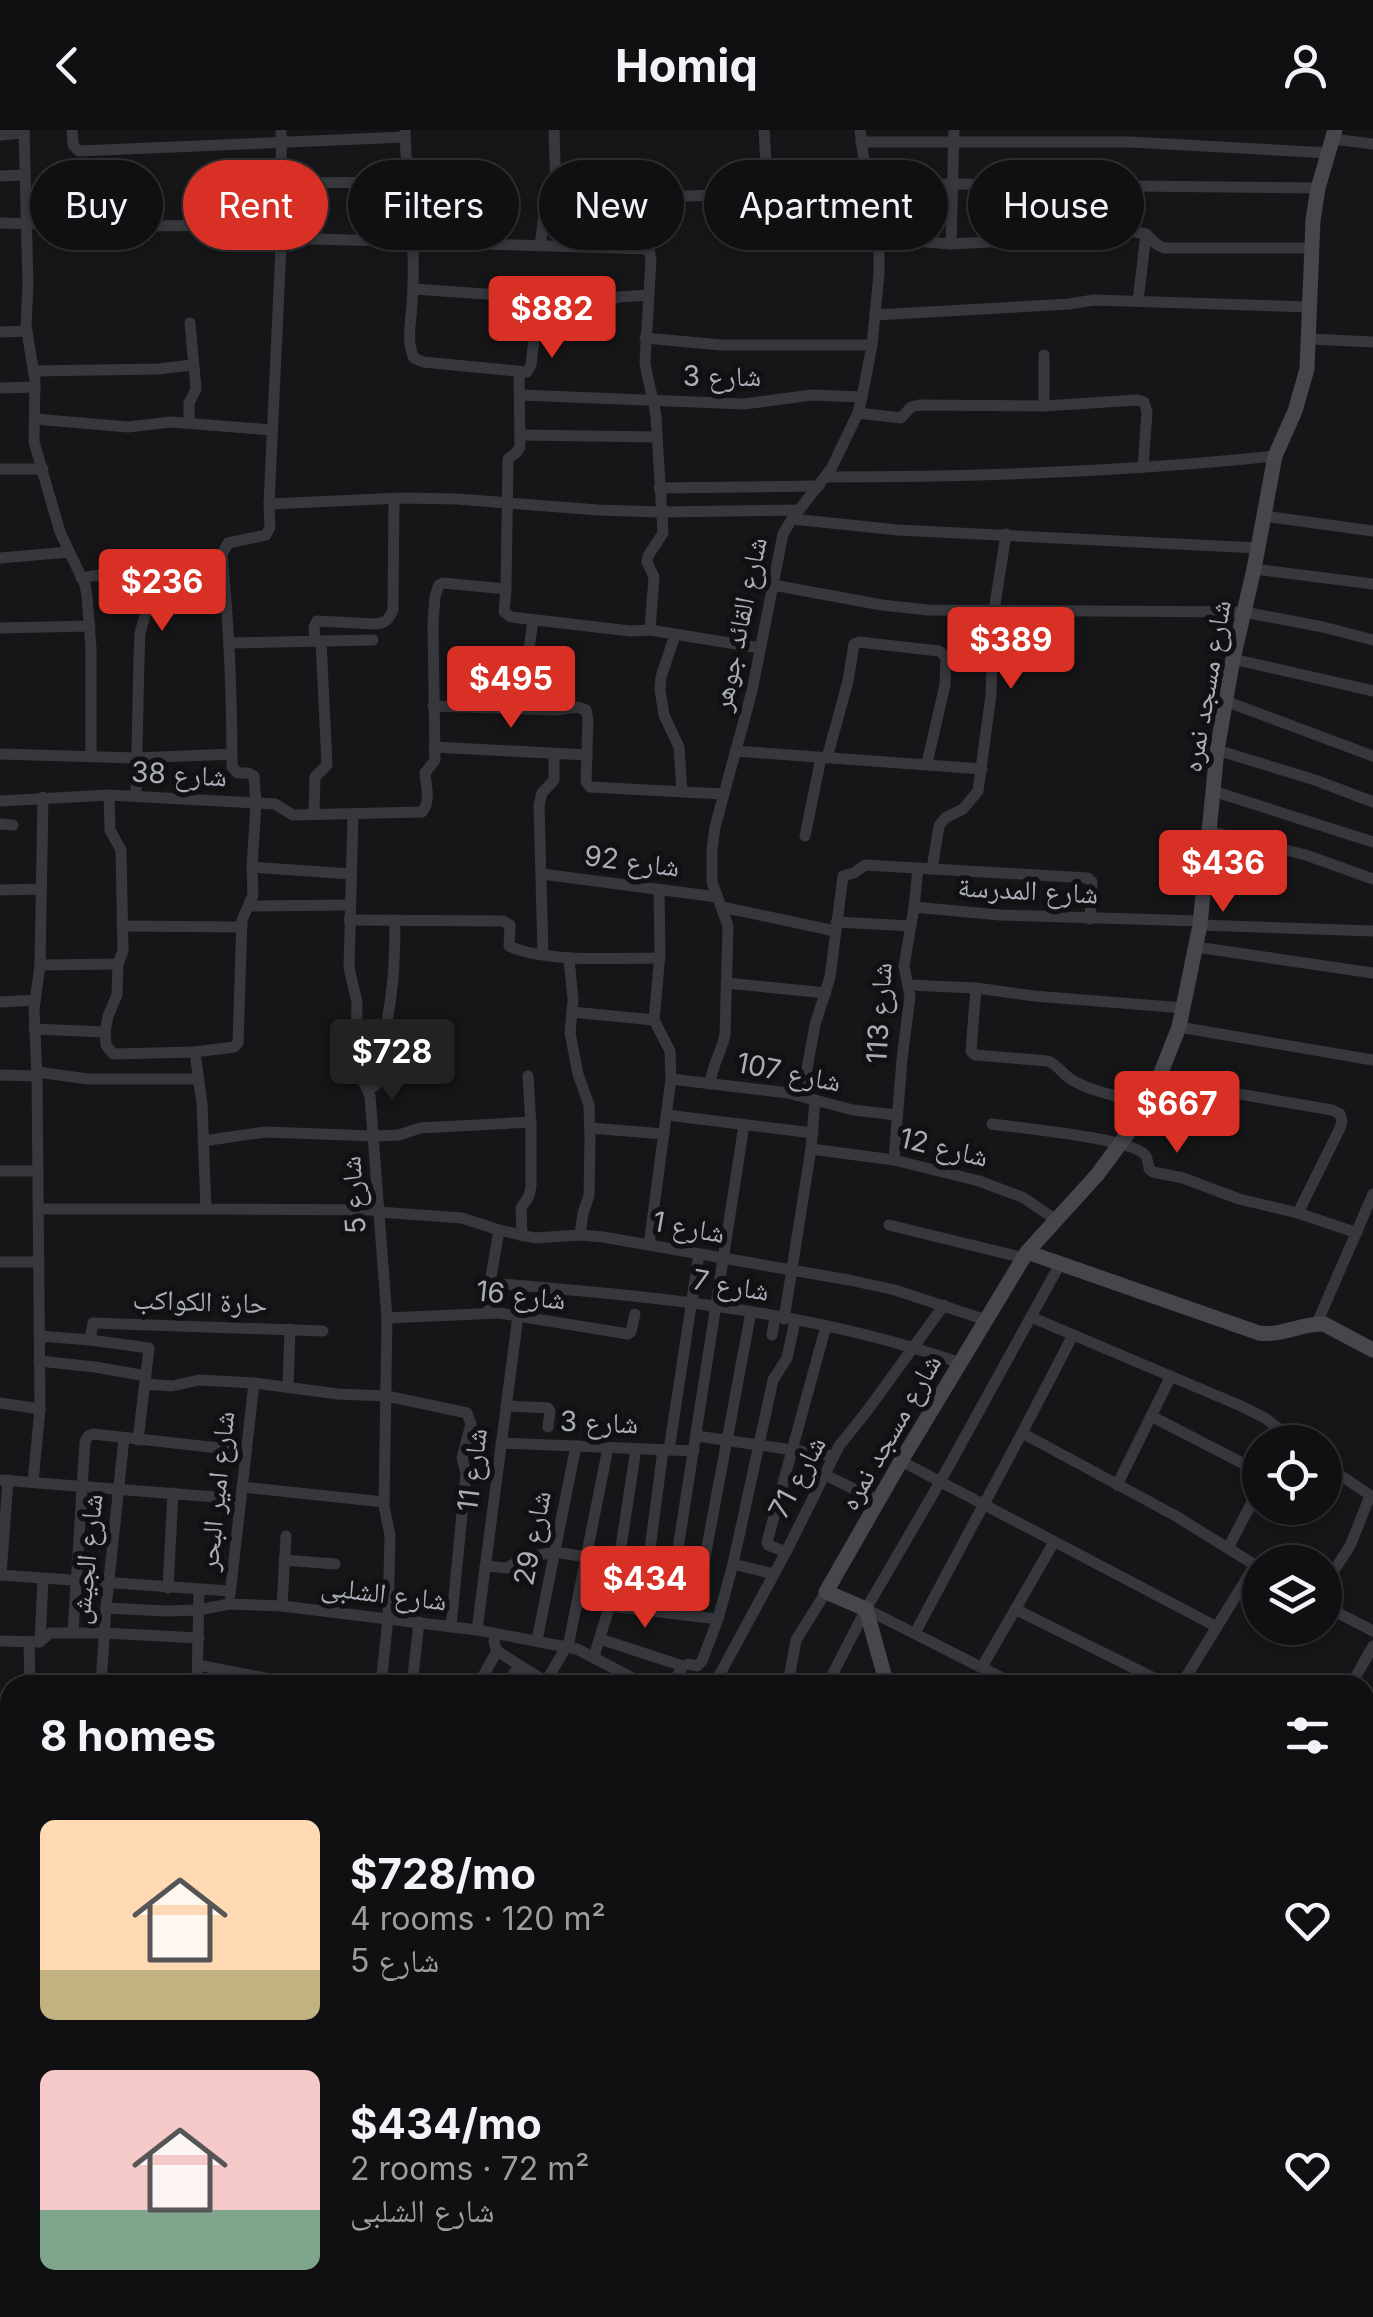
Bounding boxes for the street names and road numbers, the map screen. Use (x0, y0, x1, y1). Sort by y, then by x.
street label: شارع 3 (683, 359, 761, 394)
street label: شارع القائد جوهر (704, 534, 775, 715)
street label: شارع مسجد نمره (1174, 597, 1239, 775)
street label: شارع 38 (130, 755, 228, 794)
street label: شارع 92 (582, 838, 681, 885)
street label: شارع المدرسة (957, 869, 1099, 912)
street label: شارع 113 (859, 962, 900, 1064)
street label: شارع 107 (734, 1045, 844, 1100)
street label: شارع 12 (896, 1120, 991, 1175)
street label: شارع 5 (333, 1155, 374, 1235)
street label: شارع 1 (650, 1204, 728, 1251)
street label: شارع 7 (690, 1262, 772, 1309)
street label: شارع 16 (474, 1273, 567, 1318)
street label: حارة الكواكب (132, 1282, 268, 1320)
street label: شارع مسجد نمره (832, 1348, 949, 1516)
street label: شارع 3 (559, 1404, 639, 1441)
street label: شارع امير البحر (191, 1409, 242, 1574)
street label: شارع 11 (450, 1426, 495, 1514)
street label: شارع 71 (761, 1430, 834, 1524)
street label: شارع 29 (506, 1488, 559, 1588)
street label: شارع الجيش (62, 1492, 111, 1626)
street label: شارع الشلبى (319, 1568, 449, 1619)

